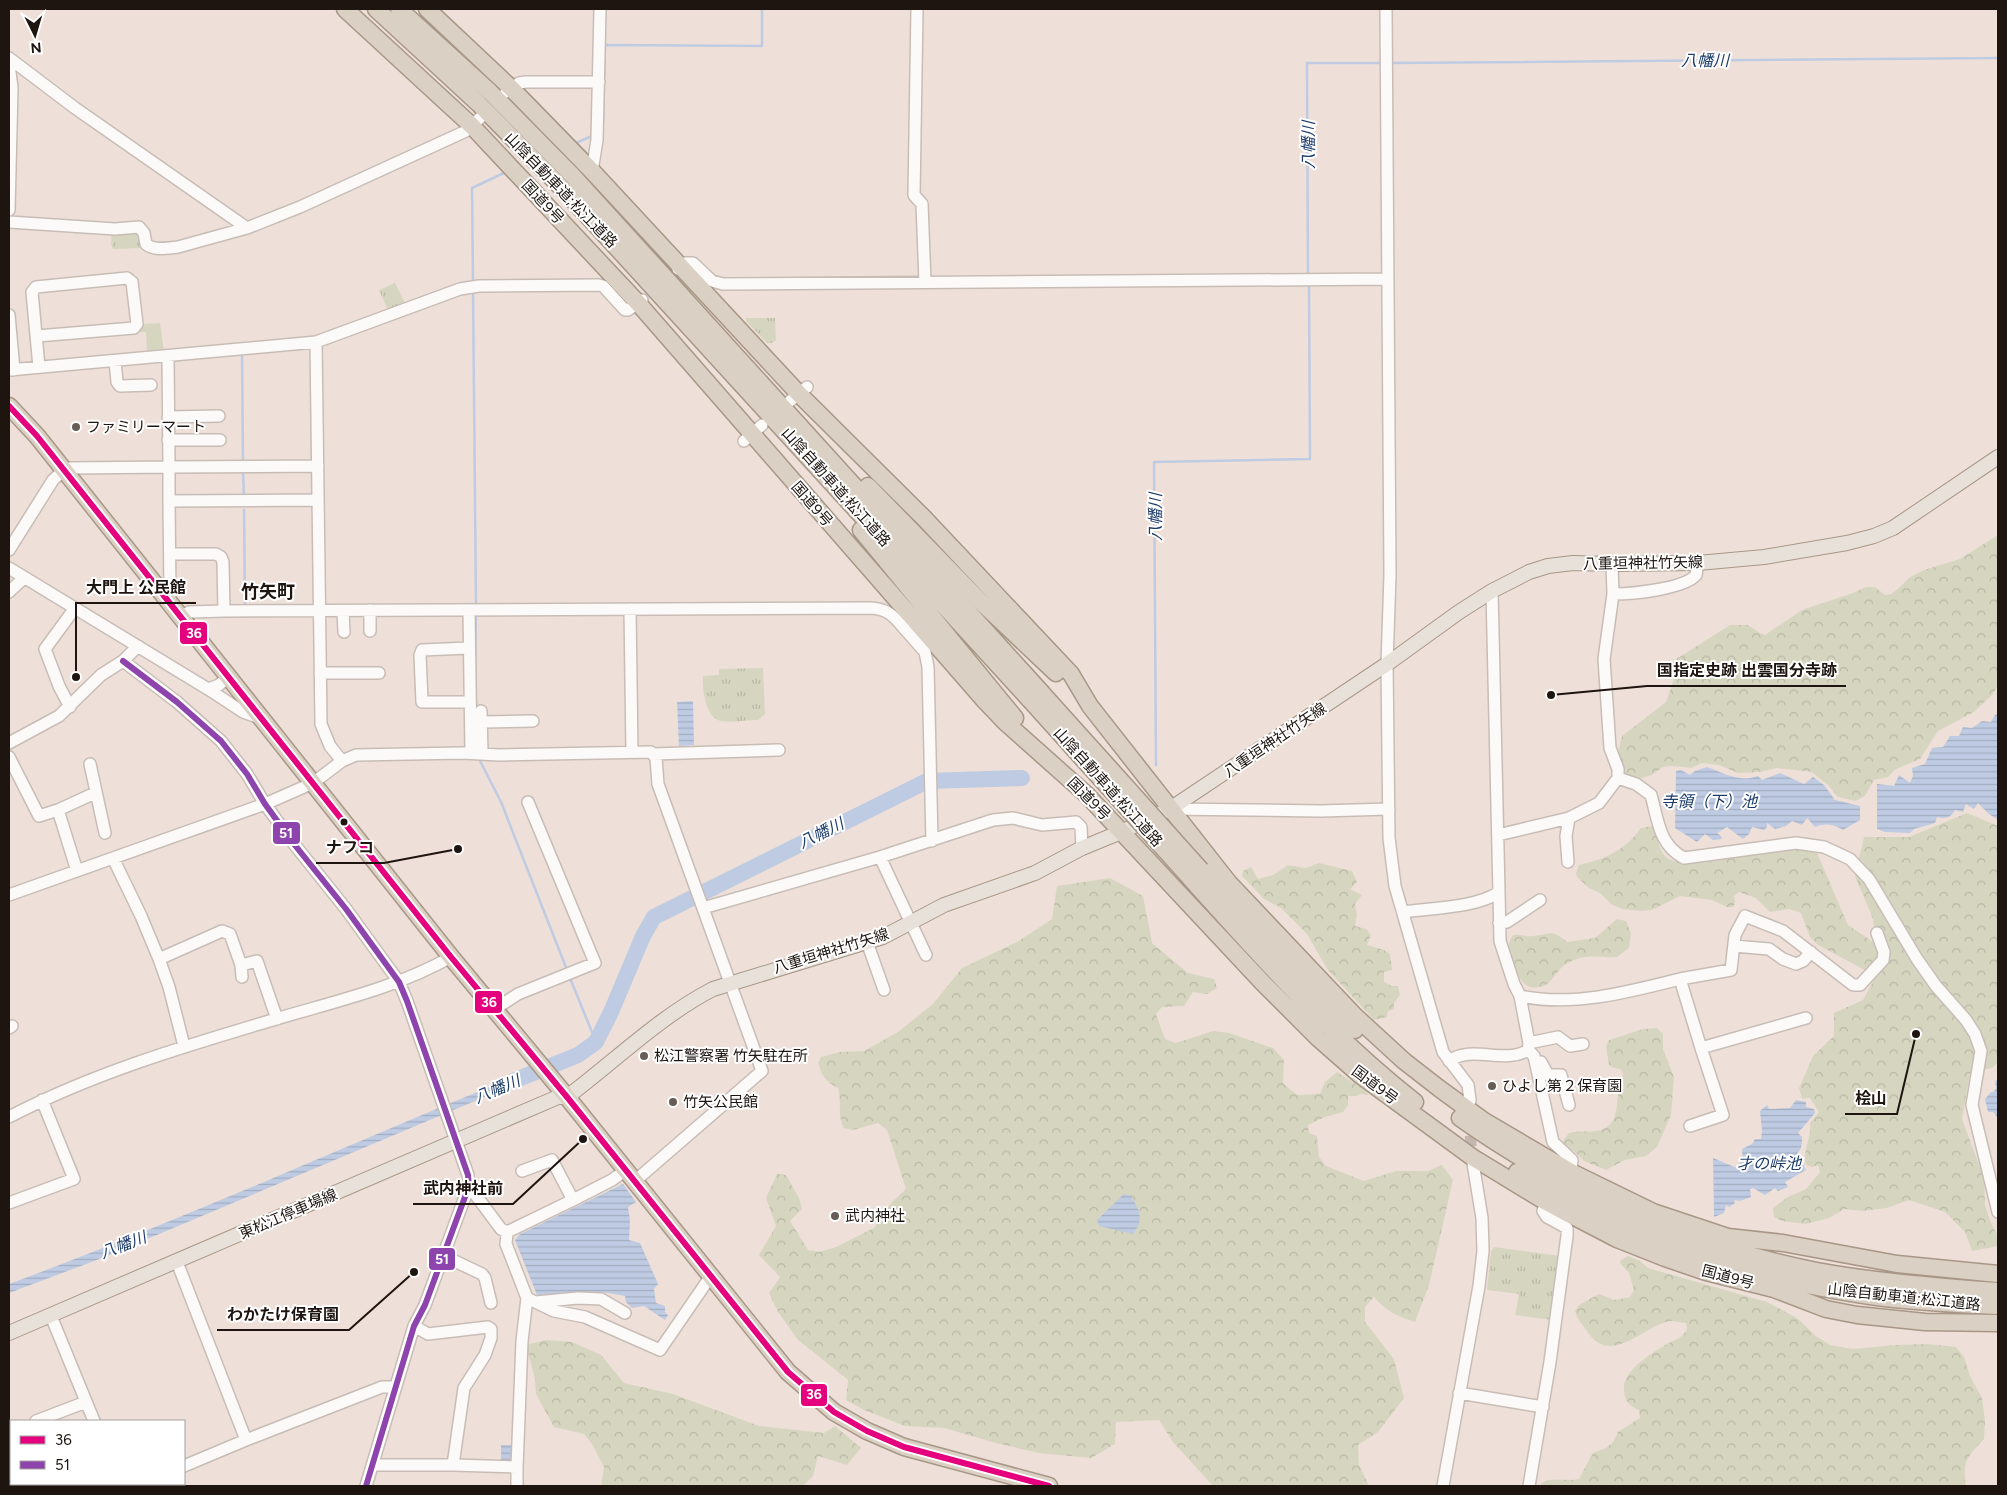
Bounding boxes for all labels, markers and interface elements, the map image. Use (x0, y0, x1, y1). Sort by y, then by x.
north arrow (10, 10, 60, 60)
text: N (30, 39, 42, 56)
water label: 八幡川 (1681, 51, 1731, 70)
water label: 八幡川 (1299, 119, 1318, 169)
street label: 山陰自動車道;松江道路 (501, 128, 621, 252)
street label: 国道9号 (518, 176, 568, 228)
place label: ファミリーマート (86, 418, 206, 436)
marker: ファミリーマート (70, 421, 82, 433)
street label: 山陰自動車道;松江道路 (778, 424, 894, 550)
street label: 国道9号 (788, 478, 836, 530)
water label: 八幡川 (1146, 491, 1165, 541)
street label: 八重垣神社竹矢線 (1583, 553, 1703, 573)
callout: 大門上 公民館 (76, 572, 196, 603)
text: 大門上 公民館 (86, 578, 186, 597)
district label: 竹矢町 (241, 581, 295, 603)
line badge: 36 (179, 621, 208, 645)
text: 36 (186, 625, 202, 642)
callout: 国指定史跡 出雲国分寺跡 (1647, 655, 1846, 686)
text: 国指定史跡 出雲国分寺跡 (1657, 661, 1837, 680)
street label: 八重垣神社竹矢線 (1220, 699, 1330, 781)
street label: 山陰自動車道;松江道路 (1050, 724, 1166, 850)
street label: 国道9号 (1064, 774, 1114, 824)
water label: 寺領（下）池 (1661, 792, 1759, 811)
water label: 八幡川 (795, 813, 849, 852)
unlabelled marker (339, 817, 349, 827)
line badge: 51 (272, 821, 301, 845)
text: 51 (279, 825, 293, 842)
callout: ナフコ (316, 832, 384, 863)
text: ナフコ (326, 838, 374, 857)
street label: 八重垣神社竹矢線 (771, 925, 891, 977)
line badge: 36 (474, 990, 503, 1014)
text: 36 (481, 994, 497, 1011)
place label: 松江警察署 竹矢駐在所 (654, 1047, 808, 1065)
marker: 松江警察署 竹矢駐在所 (638, 1050, 650, 1062)
street label: 国道9号 (1348, 1062, 1402, 1108)
water label: 八幡川 (471, 1070, 525, 1107)
place label: ひよし第２保育園 (1502, 1077, 1622, 1095)
marker: ひよし第２保育園 (1486, 1080, 1498, 1092)
callout: 桧山 (1845, 1083, 1897, 1114)
text: 桧山 (1855, 1089, 1887, 1108)
place label: 竹矢公民館 (683, 1093, 758, 1111)
marker: 竹矢公民館 (667, 1096, 679, 1108)
water label: 才の峠池 (1737, 1154, 1803, 1173)
callout: 武内神社前 (413, 1173, 513, 1204)
text: 武内神社前 (423, 1179, 503, 1198)
street label: 東松江停車場線 (236, 1185, 340, 1243)
place label: 武内神社 (845, 1207, 905, 1225)
marker: 武内神社 (829, 1210, 841, 1222)
water label: 八幡川 (97, 1227, 151, 1262)
line badge: 51 (428, 1247, 456, 1271)
text: 51 (435, 1251, 449, 1268)
street label: 国道9号 (1700, 1261, 1756, 1293)
street label: 山陰自動車道;松江道路 (1827, 1280, 1981, 1314)
callout: わかたけ保育園 (217, 1299, 349, 1330)
text: わかたけ保育園 (227, 1305, 339, 1324)
line badge: 36 (800, 1383, 828, 1407)
text: 36 (806, 1386, 822, 1403)
legend (10, 1420, 185, 1485)
text: 36 (55, 1431, 72, 1449)
text: 51 (55, 1456, 70, 1474)

